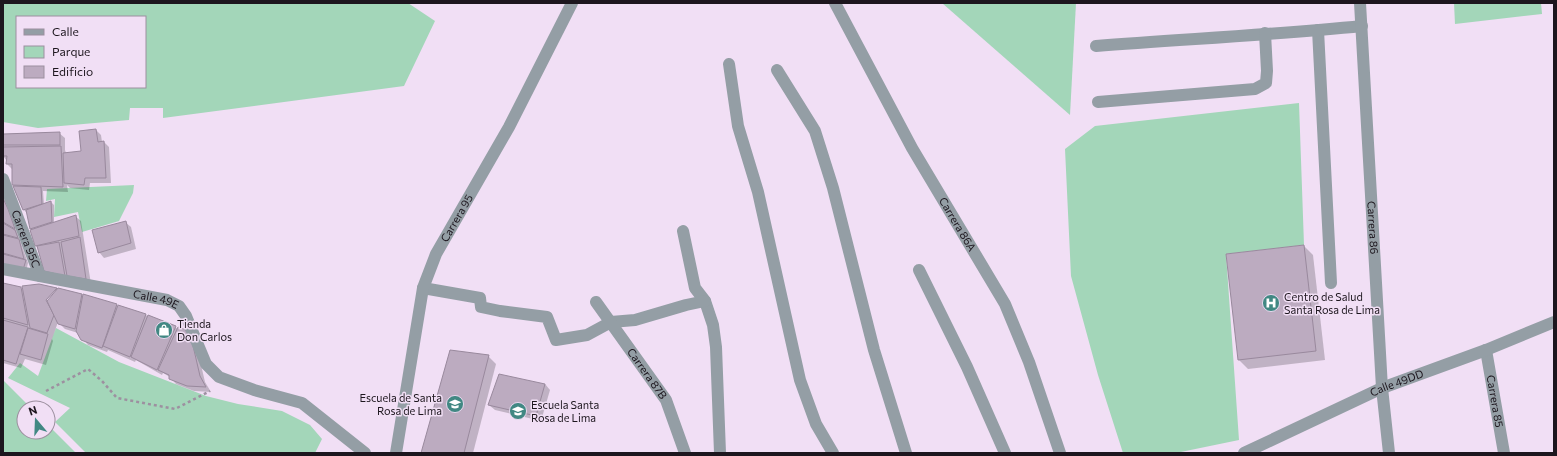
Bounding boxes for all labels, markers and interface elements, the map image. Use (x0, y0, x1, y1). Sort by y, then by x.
legend (16, 16, 146, 88)
text: Calle (52, 24, 79, 38)
text: Parque (52, 44, 90, 58)
text: Edificio (52, 64, 93, 78)
street label: Carrera 95 (437, 192, 475, 244)
street label: Carrera 86A (937, 195, 979, 254)
street label: Carrera 86 (1365, 201, 1381, 255)
street label: Carrera 95C (9, 208, 43, 269)
street label: Calle 49E (132, 287, 181, 311)
place label: Centro de Salud Santa Rosa de Lima (1284, 290, 1380, 316)
hospital icon: Centro de Salud Santa Rosa de Lima (1261, 293, 1281, 313)
place label: Tienda Don Carlos (177, 317, 232, 343)
shop icon: Tienda Don Carlos (154, 320, 174, 340)
street label: Carrera 87B (625, 345, 670, 401)
street label: Calle 49DD (1368, 366, 1425, 399)
street label: Carrera 85 (1484, 374, 1506, 428)
place label: Escuela de Santa Rosa de Lima (359, 391, 442, 417)
school or university icon: Escuela de Santa Rosa de Lima (445, 394, 465, 414)
place label: Escuela Santa Rosa de Lima (531, 398, 599, 424)
north arrow (16, 400, 56, 440)
school or university icon: Escuela Santa Rosa de Lima (508, 401, 528, 421)
text: N (27, 403, 39, 418)

